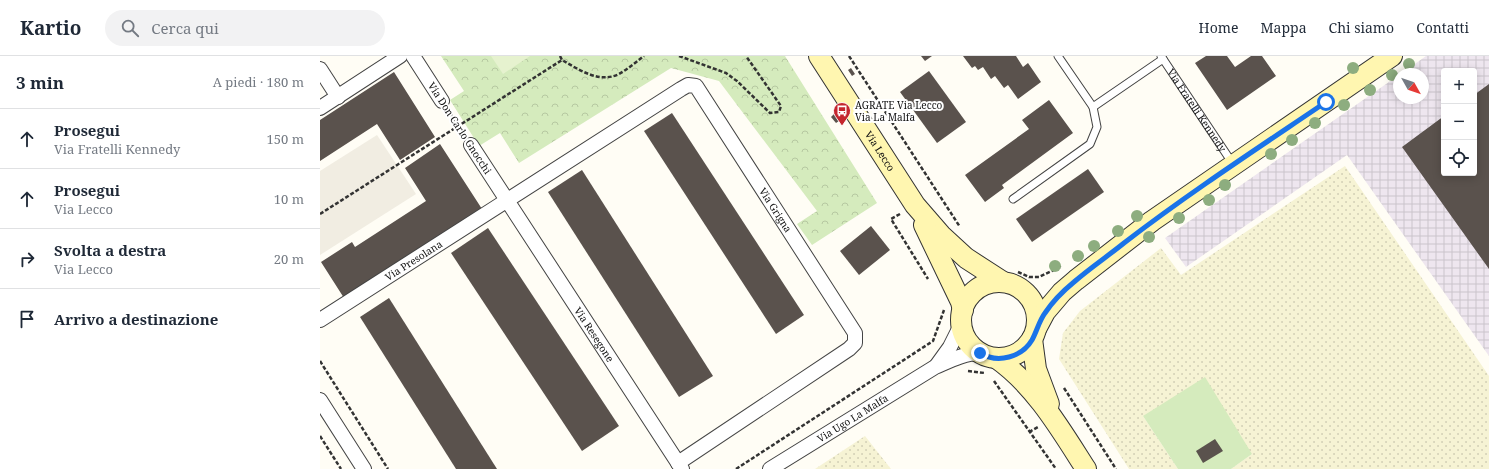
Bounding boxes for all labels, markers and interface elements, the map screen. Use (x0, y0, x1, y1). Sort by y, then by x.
search box (105, 10, 385, 46)
text: Kartio (20, 15, 81, 41)
icon: search (119, 17, 141, 39)
text: Cerca qui (151, 18, 219, 38)
text: Home (1199, 18, 1238, 37)
text: Mappa (1260, 18, 1307, 37)
text: Chi siamo (1329, 18, 1394, 37)
text: Contatti (1416, 18, 1469, 37)
street label: Via Fratelli Kennedy (1164, 66, 1230, 155)
north arrow (1393, 68, 1429, 104)
map controls (1441, 68, 1477, 176)
button: + (1441, 68, 1477, 104)
text: 3 min (16, 71, 64, 94)
text: A piedi · 180 m (213, 73, 304, 91)
street label: Via Don Carlo Gnocchi (425, 79, 495, 177)
route start (1317, 93, 1335, 111)
place label: AGRATE Via Lecco Via La Malfa (855, 98, 943, 124)
bus stop icon: AGRATE Via Lecco Via La Malfa (832, 101, 852, 126)
button: − (1441, 104, 1477, 140)
text: Prosegui (54, 120, 120, 140)
icon: ahead (16, 128, 38, 150)
street label: Via Lecco (862, 128, 899, 174)
text: 150 m (267, 130, 304, 148)
text: Via Fratelli Kennedy (54, 140, 180, 158)
button: locate (1441, 140, 1477, 176)
text: Prosegui (54, 180, 120, 200)
street label: Via Grigna (756, 185, 796, 235)
icon: ahead (16, 188, 38, 210)
text: 10 m (274, 190, 304, 208)
text: Via Lecco (54, 200, 113, 218)
street label: Via Presolana (382, 236, 445, 284)
text: Svolta a destra (54, 240, 166, 260)
icon: right (16, 248, 38, 270)
text: 20 m (274, 250, 304, 268)
text: Via Lecco (54, 260, 113, 278)
street label: Via Resegone (571, 304, 617, 365)
icon: arrive (16, 308, 38, 330)
text: Arrivo a destinazione (54, 309, 218, 329)
route end (971, 344, 989, 362)
street label: Via Ugo La Malfa (814, 391, 891, 445)

